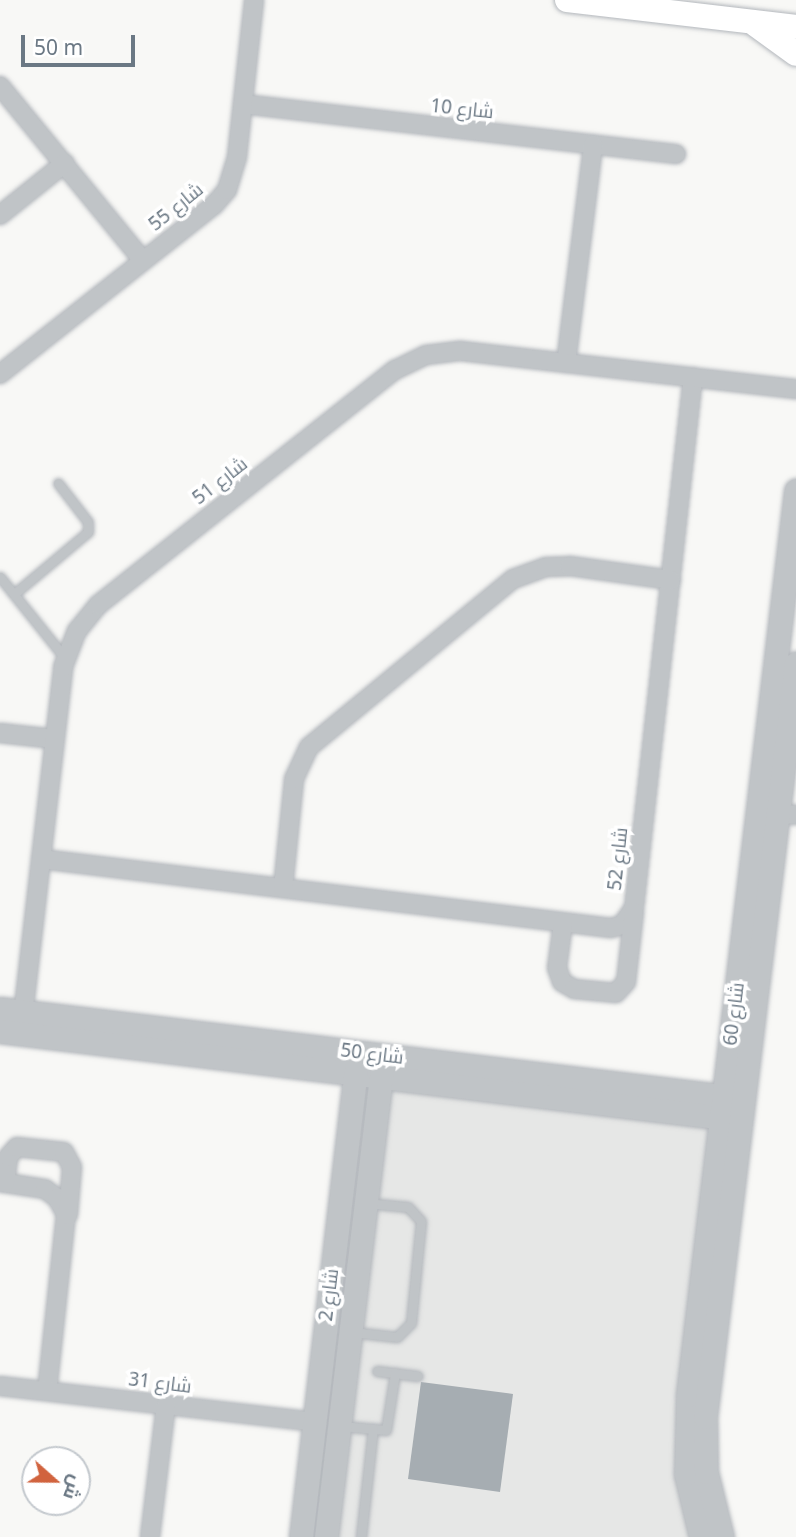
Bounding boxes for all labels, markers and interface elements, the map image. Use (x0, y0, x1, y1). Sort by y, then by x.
scale bar (24, 21, 138, 65)
text: 50 m (34, 33, 83, 61)
street label: شارع 10 (429, 94, 495, 124)
street label: شارع 55 (144, 178, 208, 236)
street label: شارع 51 (188, 452, 252, 510)
street label: شارع 52 (603, 826, 633, 892)
street label: شارع 60 (719, 981, 749, 1047)
street label: شارع 50 (339, 1039, 405, 1069)
street label: شارع 2 (314, 1268, 344, 1322)
street label: شارع 31 (127, 1368, 193, 1398)
north arrow (21, 1446, 91, 1516)
text: ش (57, 1472, 90, 1504)

